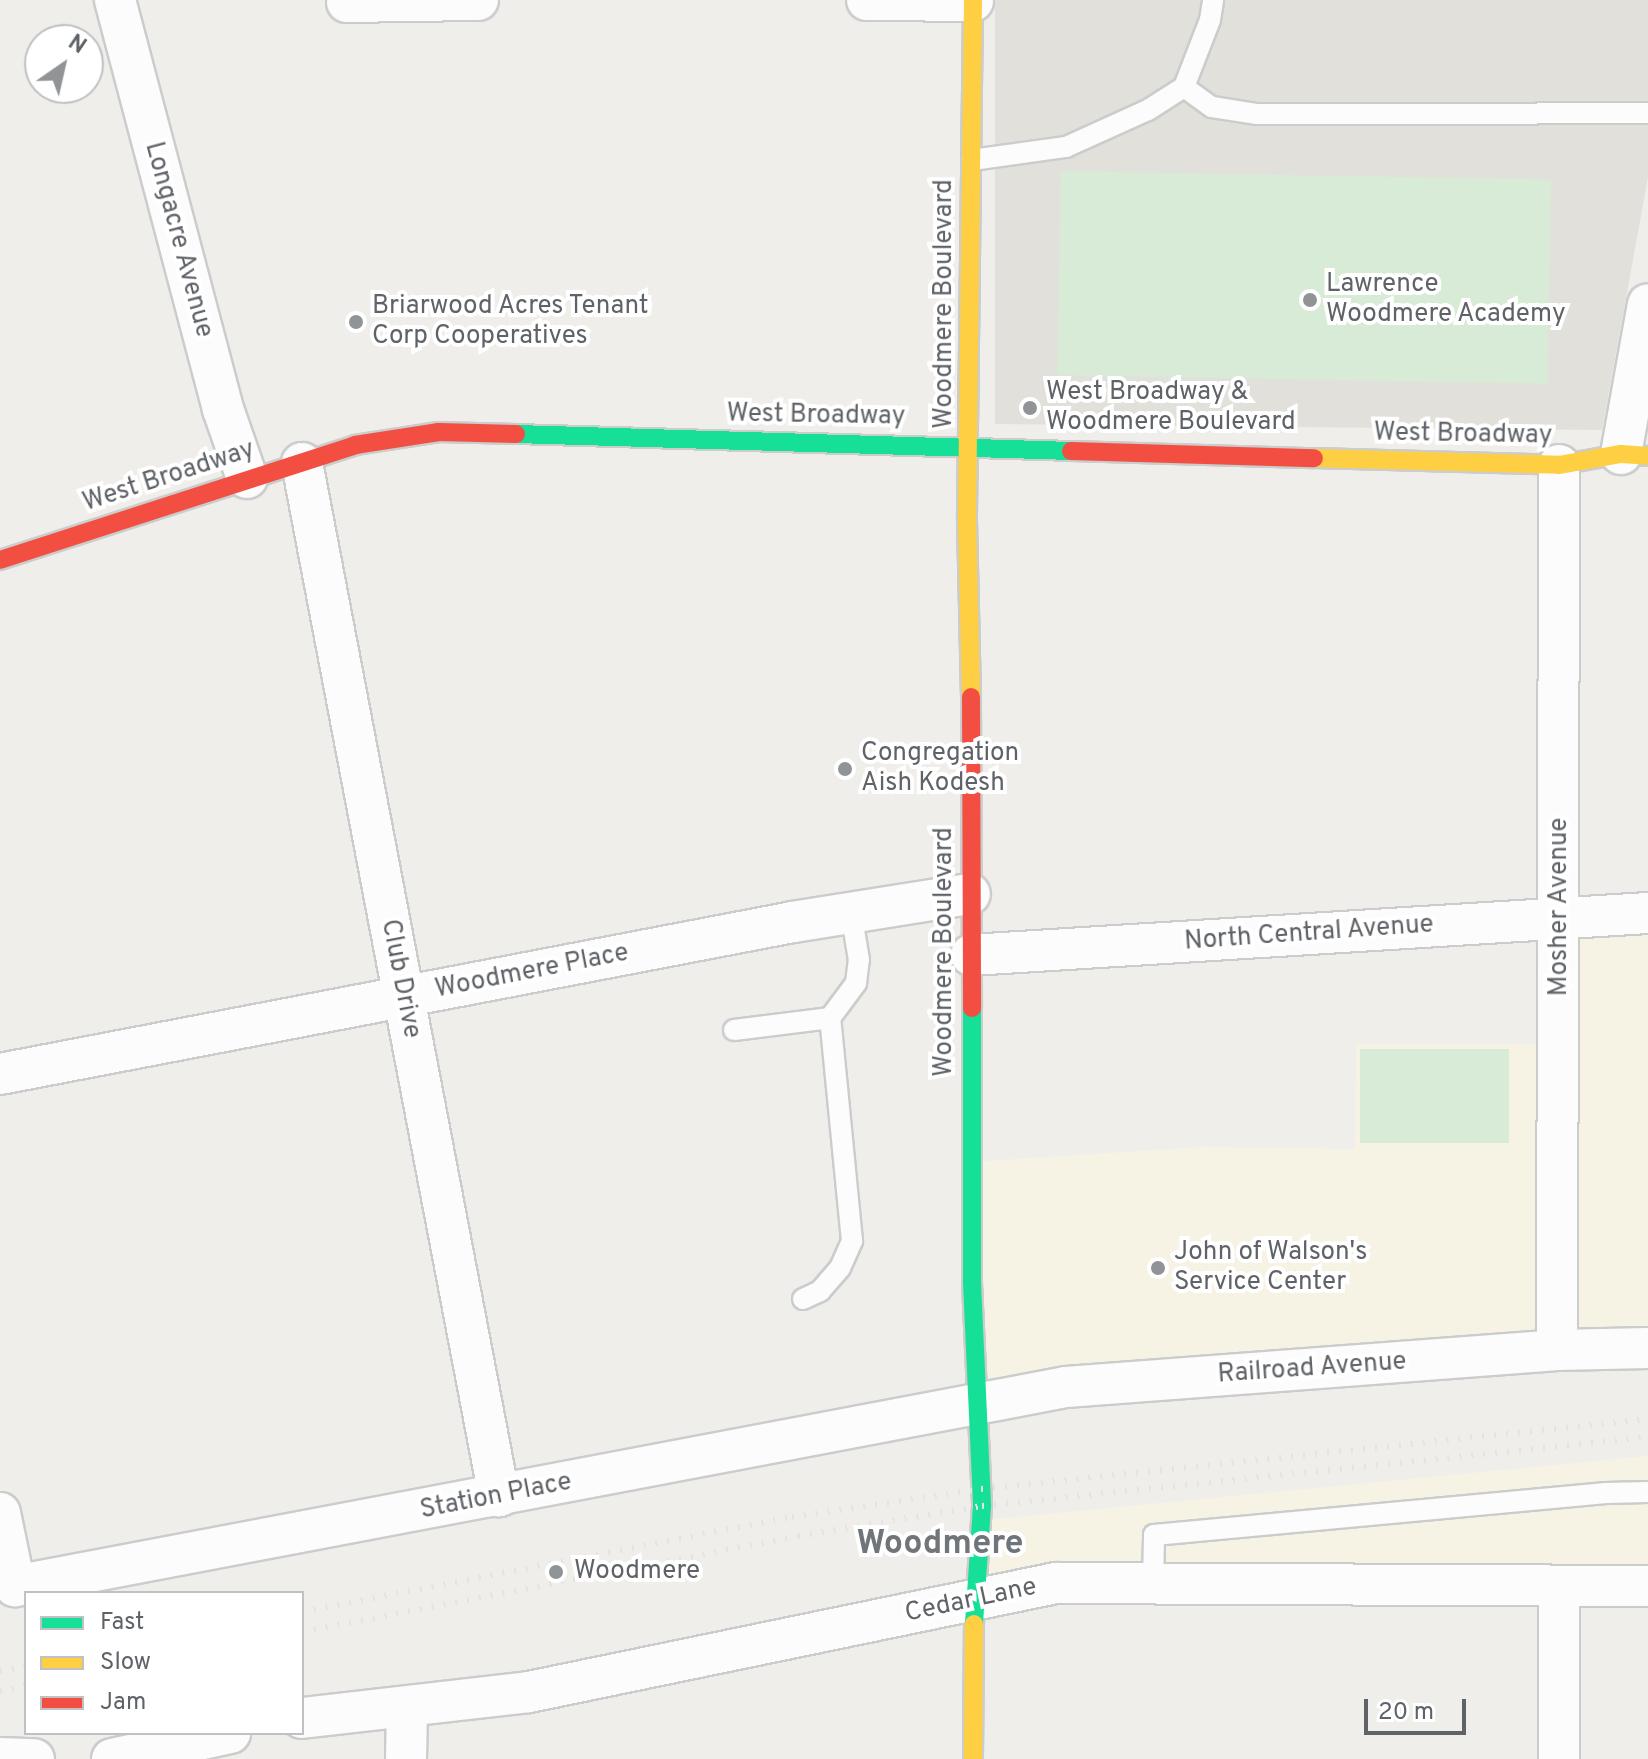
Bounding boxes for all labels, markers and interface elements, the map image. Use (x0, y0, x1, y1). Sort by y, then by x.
north arrow (24, 24, 104, 104)
text: N (62, 30, 91, 61)
street label: Longacre Avenue (137, 138, 219, 342)
street label: Woodmere Boulevard (929, 179, 961, 429)
place label: Lawrence Woodmere Academy (1326, 269, 1567, 330)
place label: Briarwood Acres Tenant Corp Cooperatives (372, 291, 651, 352)
marker: Lawrence Woodmere Academy (1301, 291, 1319, 309)
marker: Briarwood Acres Tenant Corp Cooperatives (347, 313, 365, 331)
place label: West Broadway & Woodmere Boulevard (1046, 377, 1296, 438)
street label: West Broadway (726, 399, 906, 433)
marker: West Broadway & Woodmere Boulevard (1021, 399, 1039, 417)
street label: West Broadway (1373, 418, 1553, 452)
street label: West Broadway (79, 435, 259, 519)
place label: Congregation Aish Kodesh (861, 738, 1019, 800)
marker: Congregation Aish Kodesh (836, 760, 854, 778)
street label: Mosher Avenue (1544, 817, 1576, 997)
street label: Woodmere Boulevard (929, 827, 961, 1077)
street label: North Central Avenue (1183, 910, 1435, 958)
street label: Club Drive (373, 917, 427, 1041)
street label: Woodmere Place (433, 938, 631, 1006)
place label: John of Walson's Service Center (1174, 1237, 1368, 1298)
marker: John of Walson's Service Center (1149, 1259, 1167, 1277)
street label: Railroad Avenue (1216, 1347, 1408, 1391)
street label: Station Place (418, 1467, 574, 1527)
district label: Woodmere (856, 1525, 1024, 1565)
place label: Woodmere (574, 1556, 700, 1588)
marker: Woodmere (545, 1561, 567, 1583)
street label: Cedar Lane (902, 1572, 1040, 1630)
legend (24, 1591, 304, 1735)
text: Fast (100, 1608, 144, 1638)
text: Slow (100, 1648, 151, 1678)
scale bar (1368, 1683, 1470, 1733)
text: Jam (100, 1688, 146, 1718)
text: 20 m (1378, 1698, 1434, 1728)

